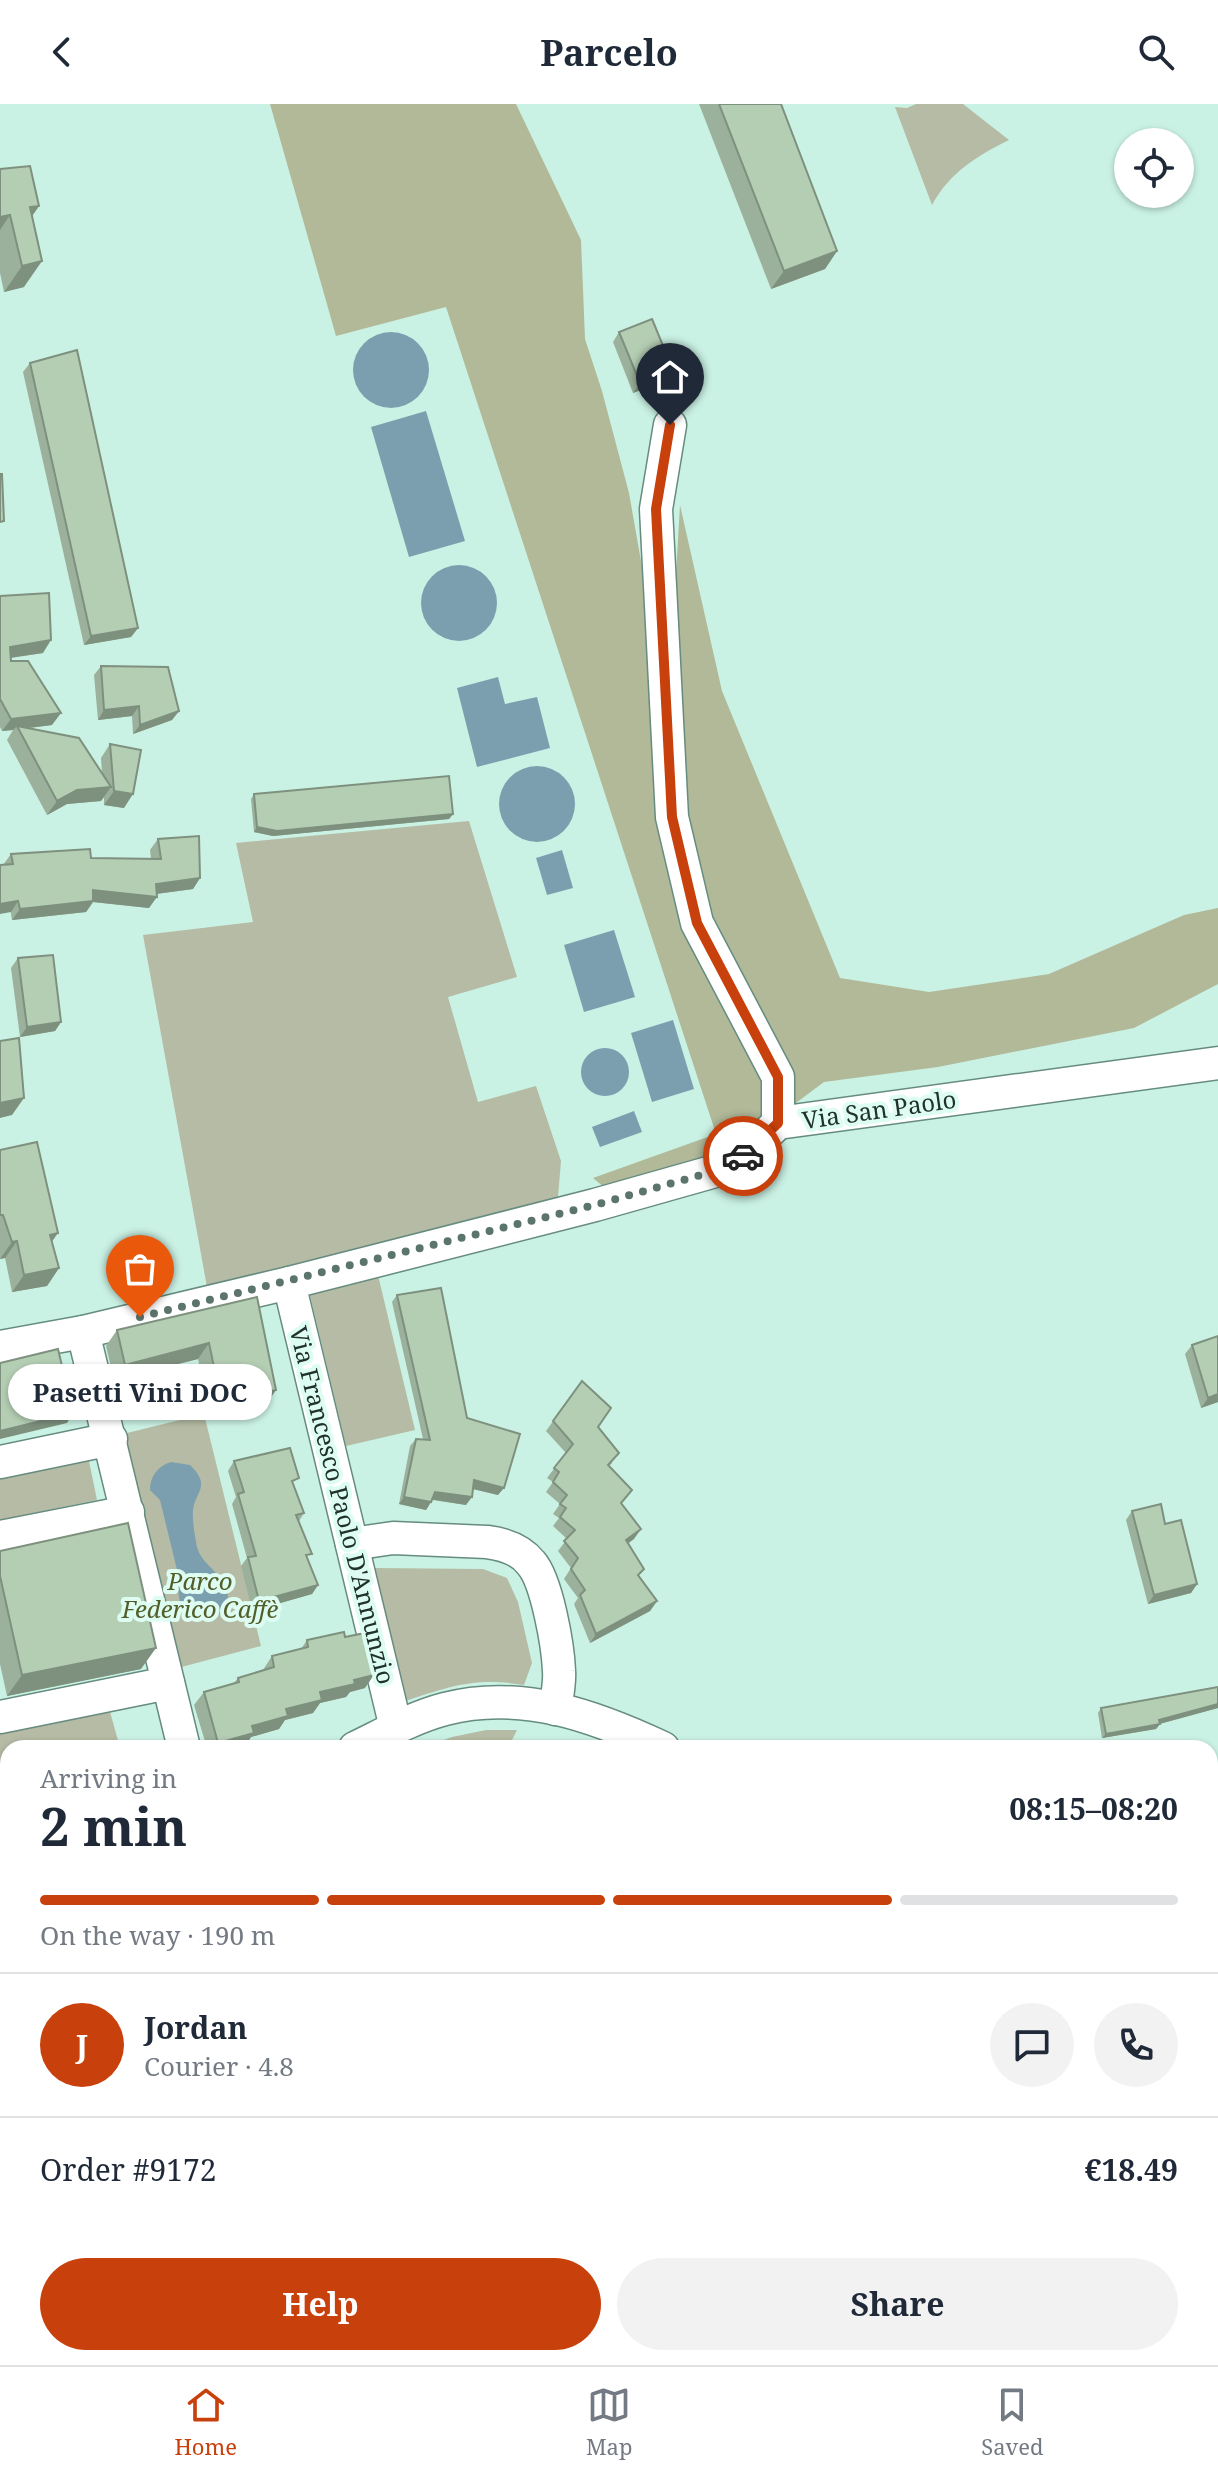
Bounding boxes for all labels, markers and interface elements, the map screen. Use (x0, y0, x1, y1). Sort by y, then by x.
text: Parcelo (540, 28, 678, 77)
icon: back (40, 30, 84, 74)
icon: search (1134, 30, 1178, 74)
map controls (1114, 128, 1194, 208)
button: locate (1114, 128, 1194, 208)
pin (636, 343, 704, 425)
icon: home (648, 355, 692, 399)
street label: Via San Paolo (800, 1082, 958, 1136)
courier (703, 1116, 783, 1196)
icon: car (721, 1134, 765, 1178)
pin (106, 1235, 174, 1317)
icon: bag (118, 1247, 162, 1291)
street label: Via Francesco Paolo D'Annunzio (283, 1323, 403, 1687)
callout: Pasetti Vini DOC (8, 1365, 272, 1421)
text: Pasetti Vini DOC (33, 1374, 247, 1410)
park label: Parco Federico Caffè (121, 1564, 278, 1625)
text: Arriving in (40, 1760, 177, 1796)
text: 08:15–08:20 (1009, 1788, 1178, 1829)
text: 2 min (40, 1790, 187, 1861)
text: On the way · 190 m (40, 1917, 275, 1953)
button: chat (990, 2003, 1074, 2087)
button: phone (1094, 2003, 1178, 2087)
text: Jordan (144, 2007, 247, 2048)
text: J (76, 2025, 88, 2066)
text: Courier · 4.8 (144, 2048, 294, 2084)
text: Order #9172 (40, 2149, 217, 2190)
text: €18.49 (1085, 2149, 1178, 2190)
button: Help (40, 2258, 601, 2350)
button: Share (617, 2258, 1178, 2350)
tab: Home (174, 2383, 237, 2461)
tab: Map (586, 2383, 632, 2461)
tab: Saved (981, 2383, 1044, 2461)

